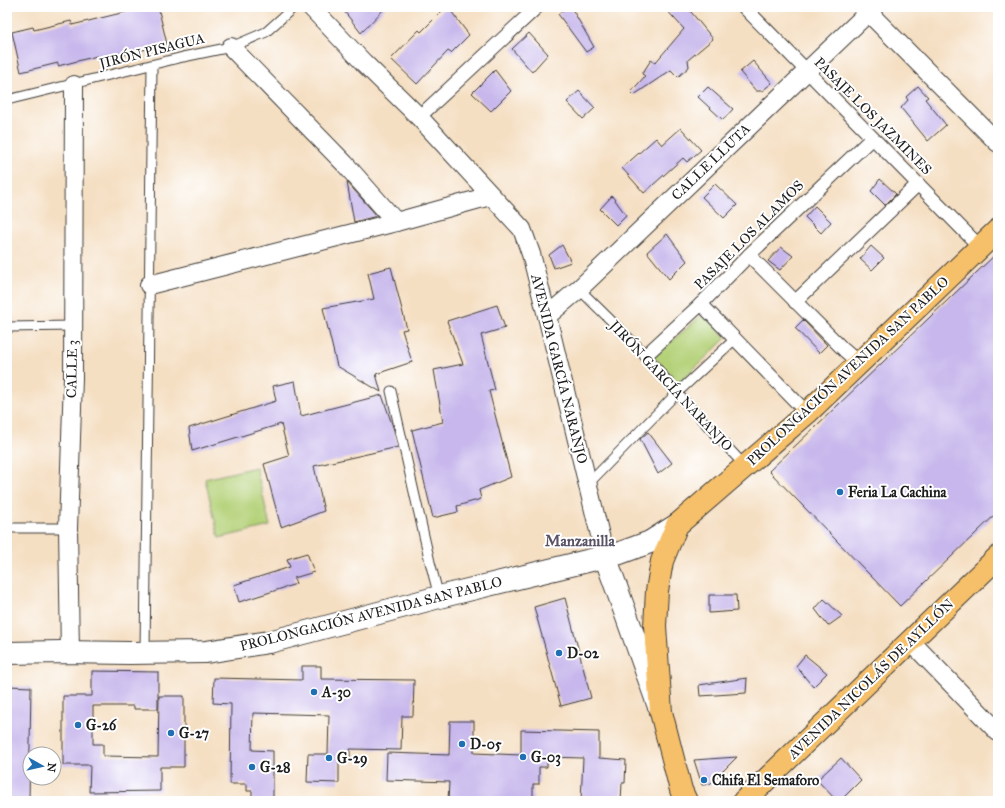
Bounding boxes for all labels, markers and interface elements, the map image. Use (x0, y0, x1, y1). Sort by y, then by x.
street label: JIRÓN PISAGUA (95, 28, 207, 74)
street label: PASAJE LOS JAZMINES (810, 54, 935, 179)
street label: CALLE LLUTA (668, 120, 754, 204)
street label: PASAJE LOS ALAMOS (691, 177, 808, 294)
street label: AVENIDA GARCÍA NARANJO (526, 271, 593, 466)
street label: PROLONGACIÓN AVENIDA SAN PABLO (742, 271, 952, 469)
street label: JIRÓN GARCÍA NARANJO (604, 314, 737, 455)
street label: CALLE 3 (63, 340, 81, 398)
place label: Feria La Cachina (848, 484, 948, 501)
marker: Feria La Cachina (835, 487, 845, 497)
district label: Manzanilla (545, 532, 616, 550)
street label: PROLONGACIÓN AVENIDA SAN PABLO (238, 571, 504, 655)
street label: AVENIDA NICOLÁS DE AYLLÓN (783, 594, 957, 763)
place label: D-02 (567, 645, 600, 662)
marker: D-02 (554, 648, 564, 658)
place label: A-30 (321, 684, 351, 702)
marker: A-30 (309, 687, 319, 697)
place label: G-26 (86, 717, 117, 734)
marker: G-26 (73, 720, 83, 730)
place label: G-27 (179, 725, 210, 742)
marker: G-27 (166, 728, 176, 738)
place label: D-05 (470, 736, 502, 753)
marker: D-05 (457, 739, 467, 749)
north arrow (22, 746, 62, 786)
place label: G-03 (531, 749, 561, 767)
place label: G-29 (337, 750, 367, 768)
marker: G-03 (518, 752, 528, 762)
marker: G-29 (324, 753, 334, 763)
place label: G-28 (260, 759, 290, 776)
text: N (44, 762, 58, 774)
marker: G-28 (247, 762, 257, 772)
place label: Chifa El Semaforo (712, 772, 819, 789)
marker: Chifa El Semaforo (699, 775, 709, 785)

